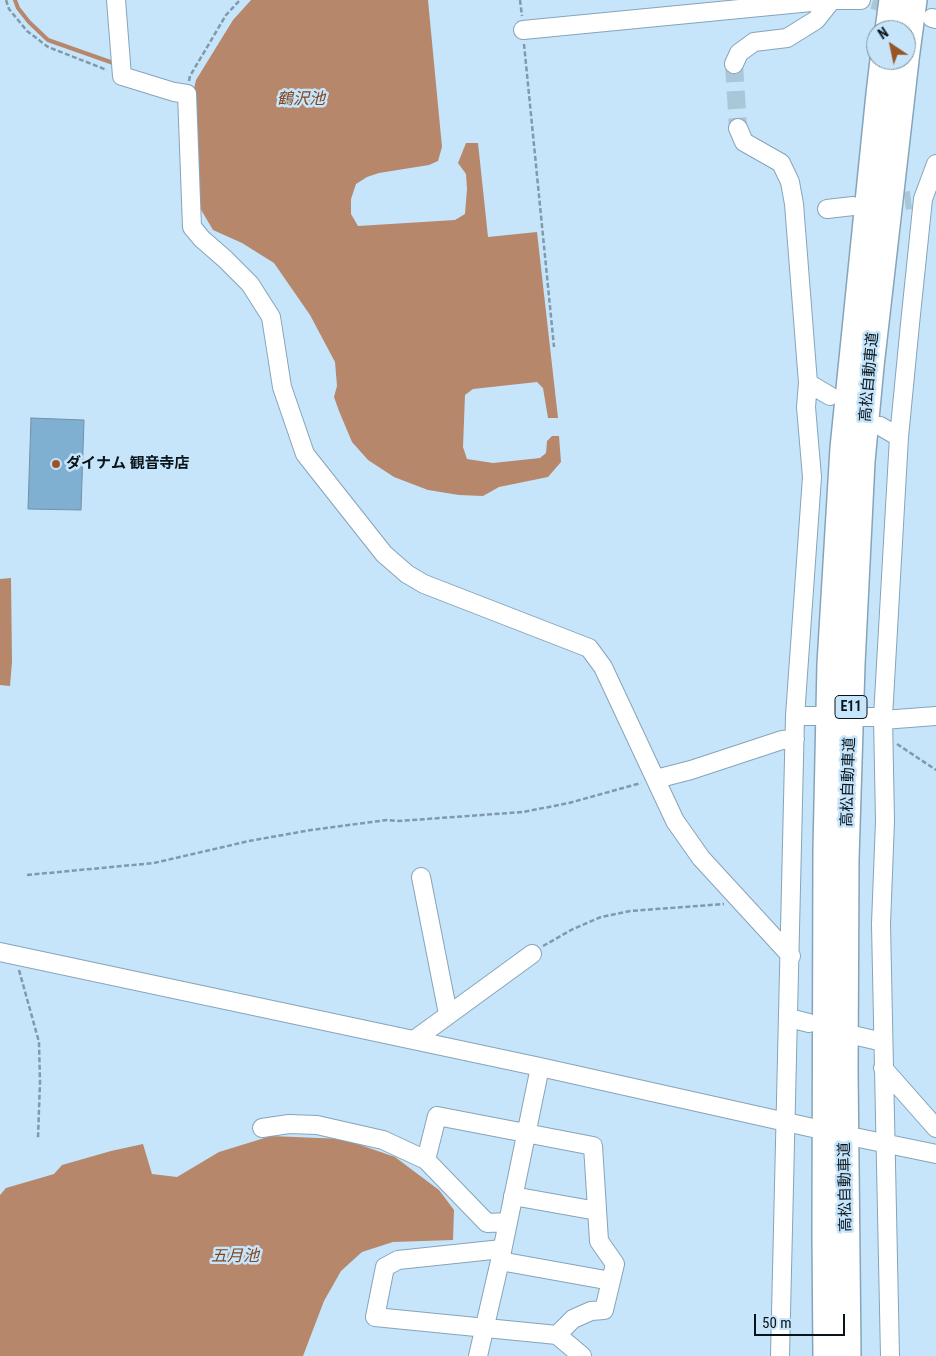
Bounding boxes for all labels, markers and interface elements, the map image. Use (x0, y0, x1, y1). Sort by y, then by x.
north arrow (866, 20, 916, 70)
text: N (875, 24, 891, 42)
water label: 鶴沢池 (277, 90, 325, 110)
street label: 高松自動車道 (857, 331, 883, 423)
place label: ダイナム 観音寺店 (66, 455, 189, 473)
marker: ダイナム 観音寺店 (50, 458, 62, 470)
road number: E11 (835, 696, 867, 719)
street label: 高松自動車道 (838, 737, 860, 827)
street label: 高松自動車道 (836, 1142, 856, 1232)
water label: 五月池 (211, 1247, 259, 1267)
scale bar (756, 1304, 847, 1336)
text: 50 m (762, 1314, 792, 1332)

